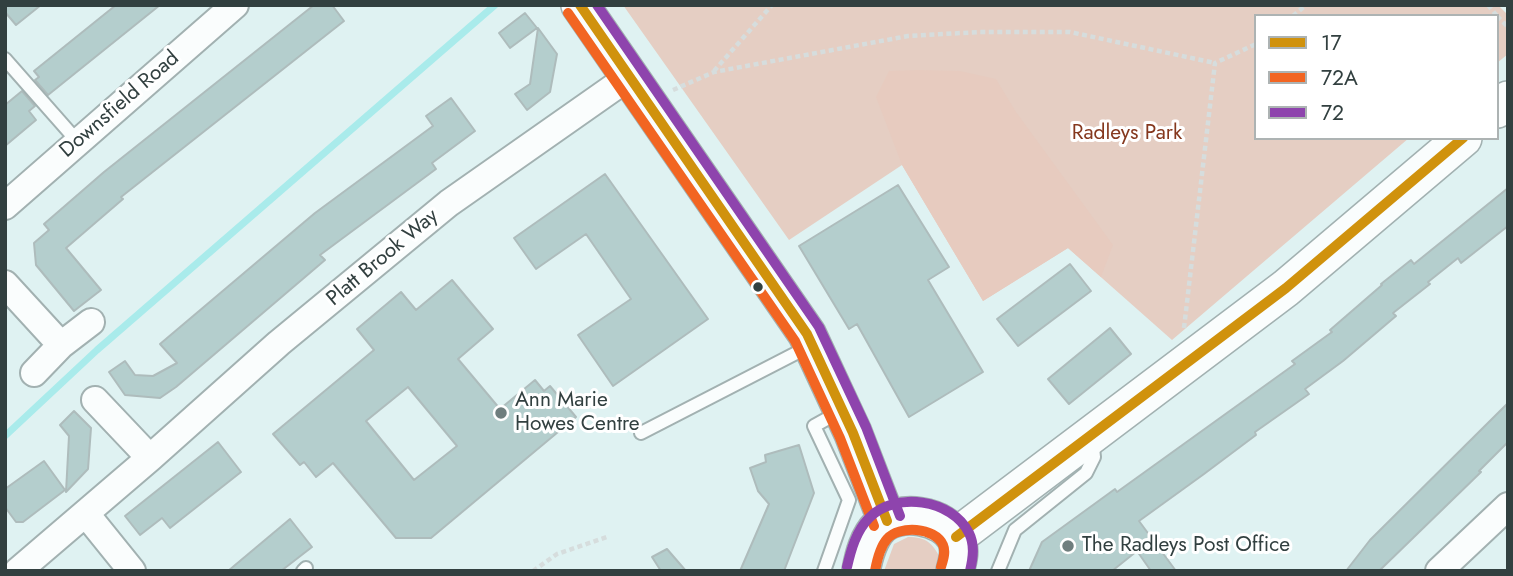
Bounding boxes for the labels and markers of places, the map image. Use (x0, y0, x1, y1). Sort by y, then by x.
unlabelled marker (751, 280, 765, 294)
place label: Ann Marie Howes Centre (515, 388, 640, 438)
marker: Ann Marie Howes Centre (493, 405, 509, 421)
place label: The Radleys Post Office (1082, 533, 1290, 559)
marker: The Radleys Post Office (1060, 538, 1076, 554)

